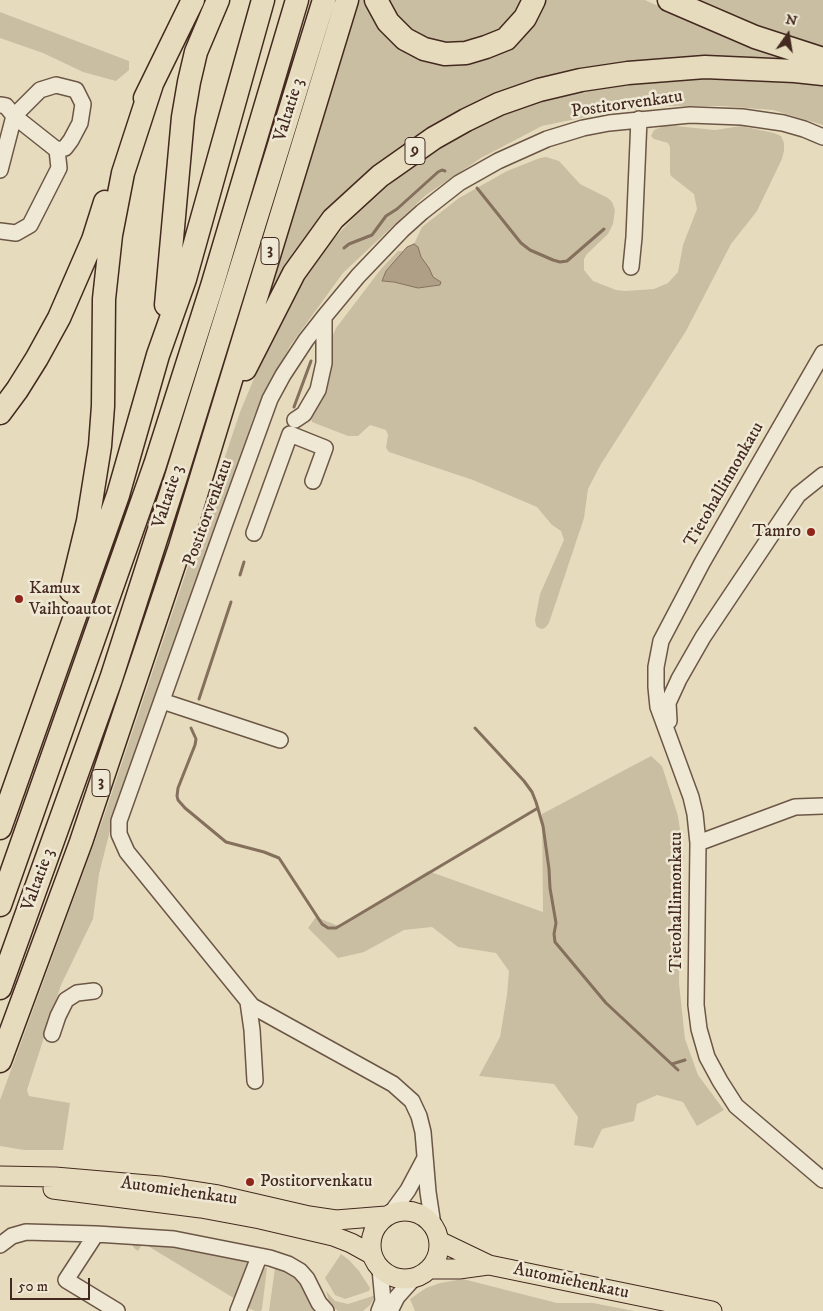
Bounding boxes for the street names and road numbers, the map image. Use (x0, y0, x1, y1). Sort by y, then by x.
street label: Valtatie 3 (270, 76, 310, 144)
street label: Postitorvenkatu (570, 86, 684, 124)
road number: 9 (405, 138, 425, 164)
road number: 3 (261, 238, 279, 264)
street label: Tietohallinnonkatu (681, 419, 769, 551)
street label: Postitorvenkatu (180, 457, 238, 569)
street label: Valtatie 3 (149, 463, 189, 531)
road number: 3 (92, 770, 110, 796)
street label: Tietohallinnonkatu (666, 832, 688, 972)
street label: Valtatie 3 (18, 846, 60, 914)
street label: Automiehenkatu (119, 1173, 239, 1211)
street label: Automiehenkatu (511, 1259, 631, 1305)

